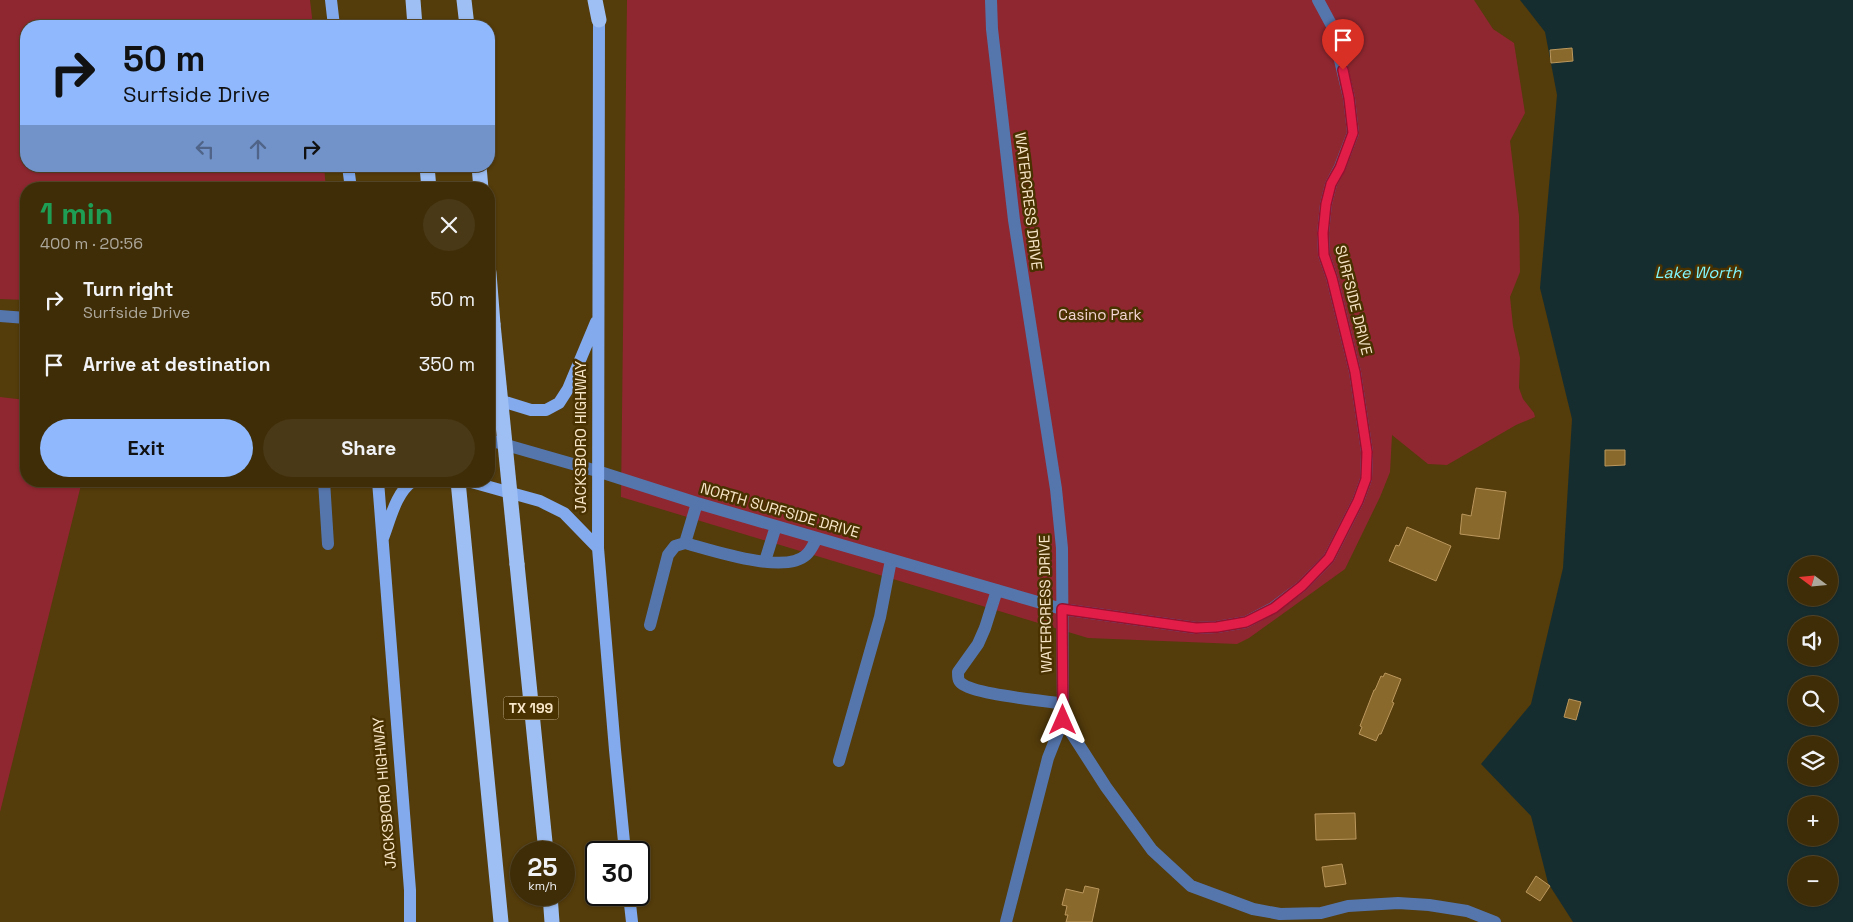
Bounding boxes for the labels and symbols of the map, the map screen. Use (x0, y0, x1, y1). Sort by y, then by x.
pin (1322, 19, 1364, 70)
street label: WATERCRESS DRIVE (1011, 131, 1047, 271)
street label: SURFSIDE DRIVE (1331, 243, 1377, 357)
water label: Lake Worth (1655, 262, 1742, 283)
park label: Casino Park (1058, 305, 1142, 324)
street label: JACKSBORO HIGHWAY (571, 361, 590, 513)
street label: NORTH SURFSIDE DRIVE (698, 478, 862, 542)
street label: WATERCRESS DRIVE (1034, 535, 1056, 673)
north arrow (1788, 556, 1838, 606)
position arrow (1036, 693, 1088, 745)
road number: TX 199 (504, 696, 558, 720)
street label: JACKSBORO HIGHWAY (368, 716, 400, 870)
speed limit sign: 30 (585, 841, 650, 906)

